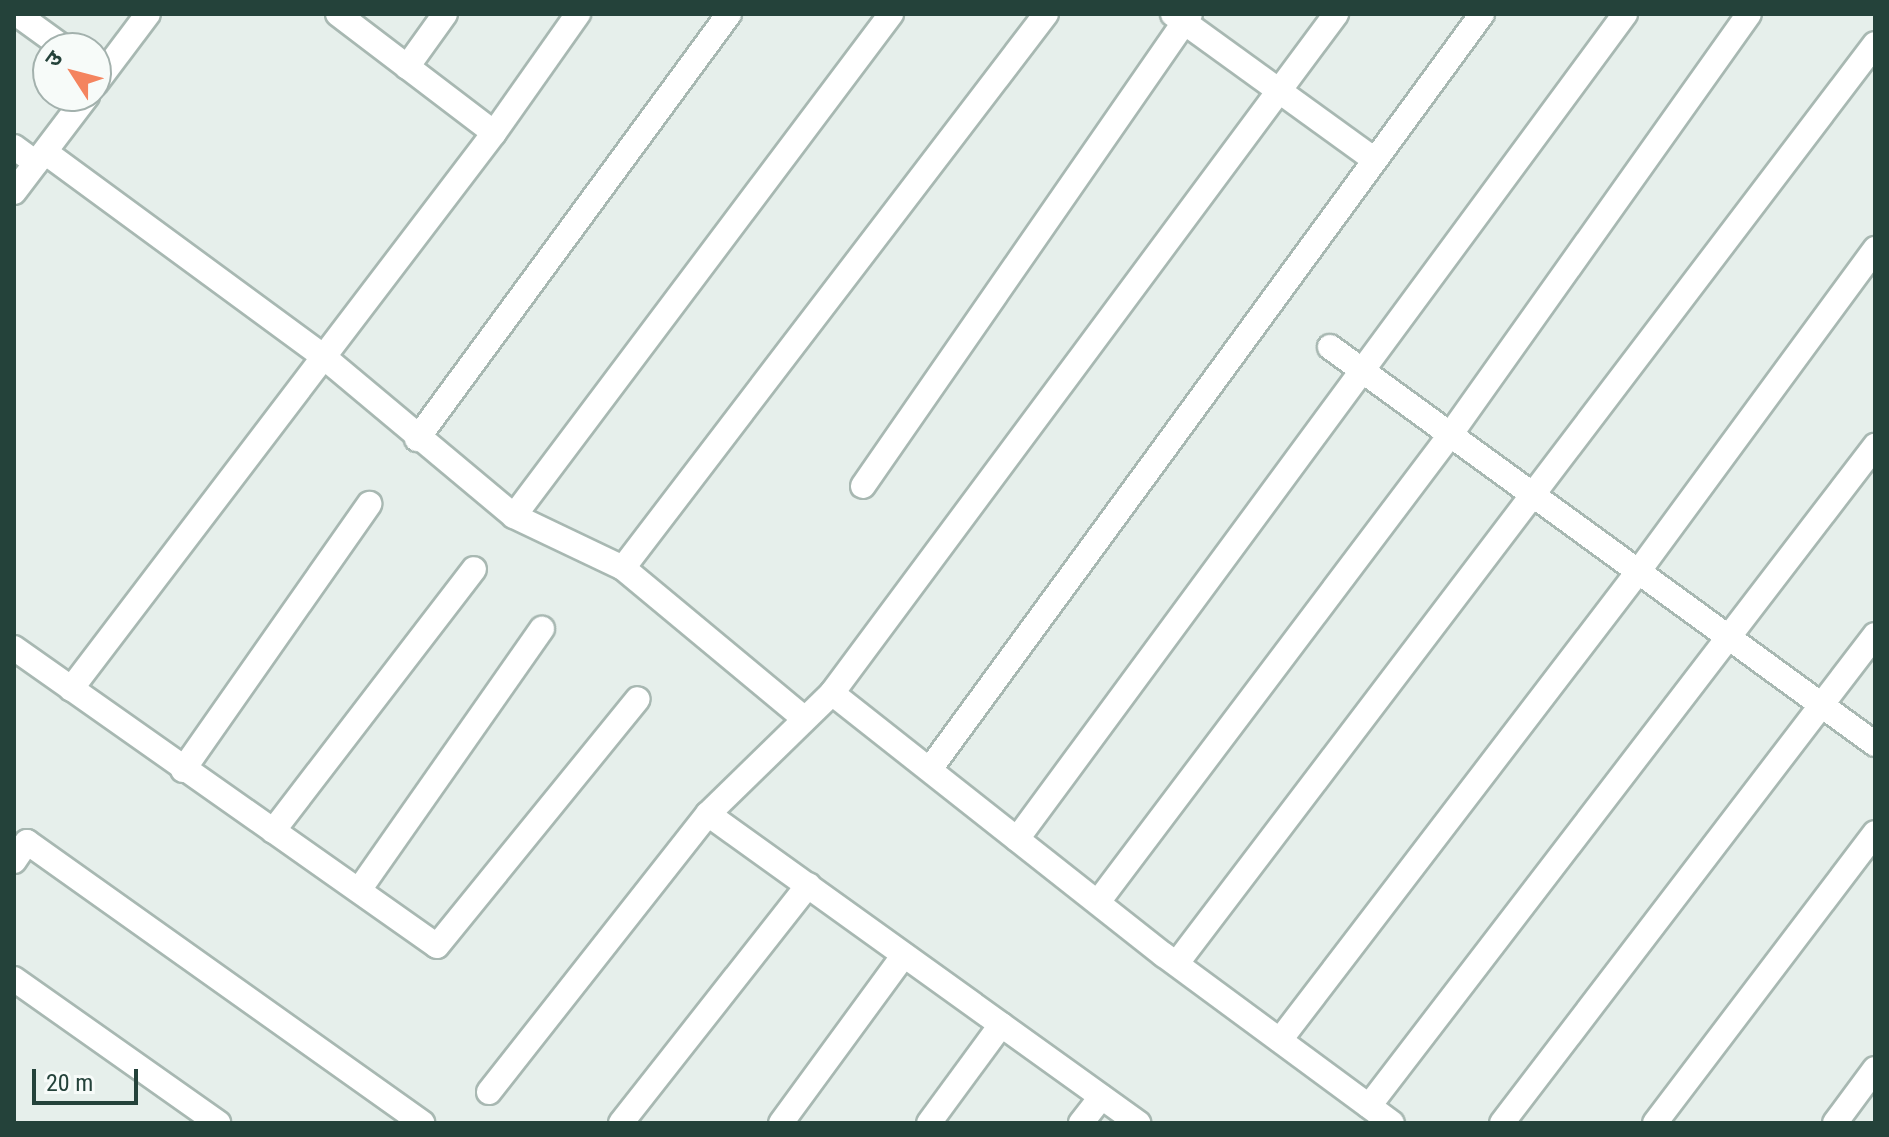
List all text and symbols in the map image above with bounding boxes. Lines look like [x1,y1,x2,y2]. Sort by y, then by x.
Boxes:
north arrow [32,32,112,112]
text: उ [40,46,68,71]
scale bar [36,1053,142,1103]
text: 20 m [46,1069,93,1097]

